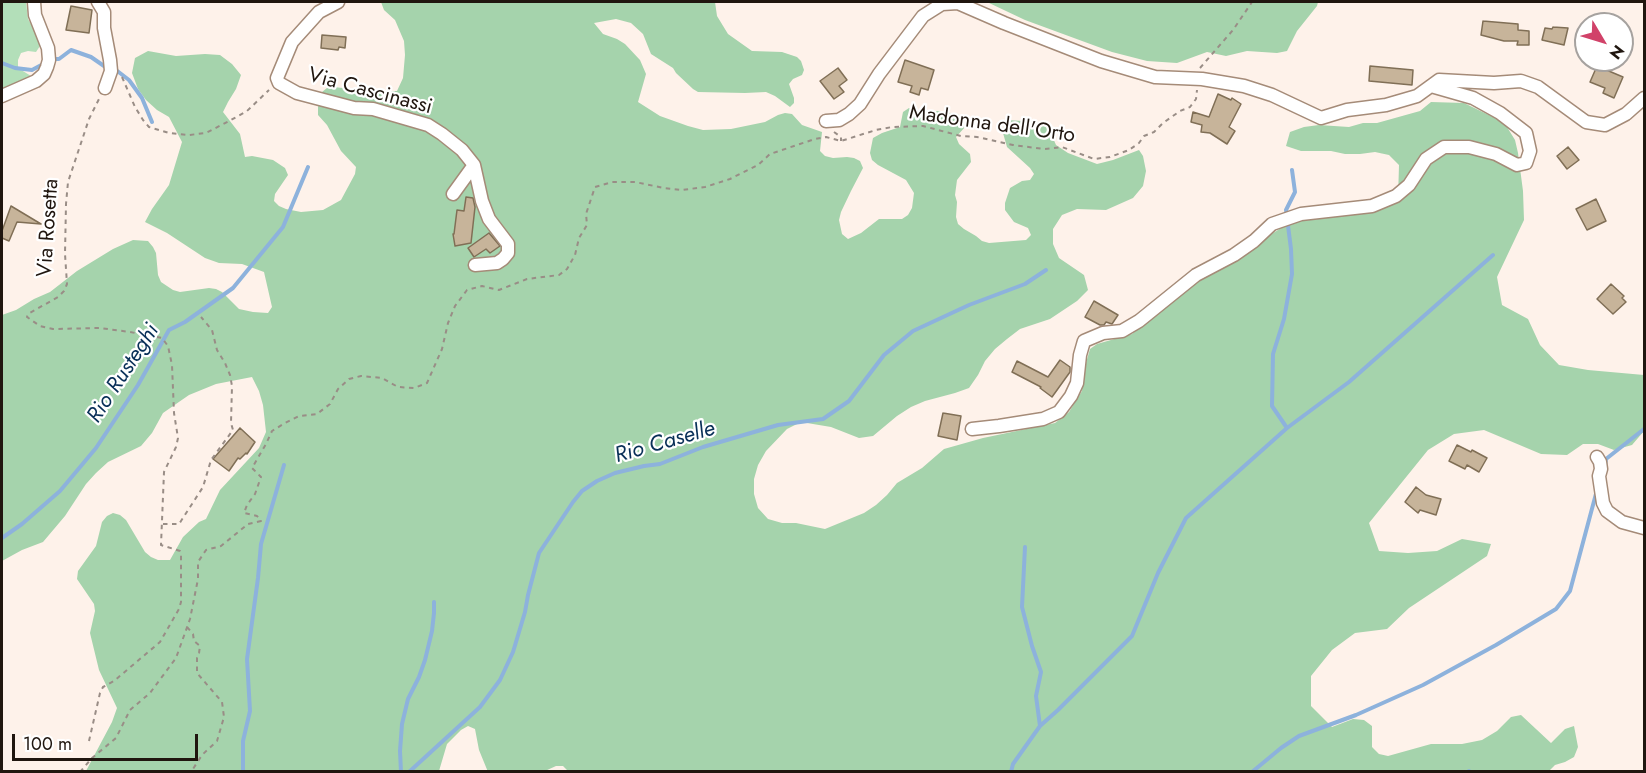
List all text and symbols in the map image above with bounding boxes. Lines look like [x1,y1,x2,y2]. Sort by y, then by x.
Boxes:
north arrow [1574,12,1634,72]
text: N [1604,40,1630,64]
street label: Via Cascinassi [305,63,435,121]
street label: Madonna dell'Orto [908,101,1076,149]
street label: Via Rosetta [33,178,65,278]
water label: Rio Rusteghi [82,320,166,428]
water label: Rio Caselle [612,416,718,470]
scale bar [15,722,201,760]
text: 100 m [23,731,72,757]

